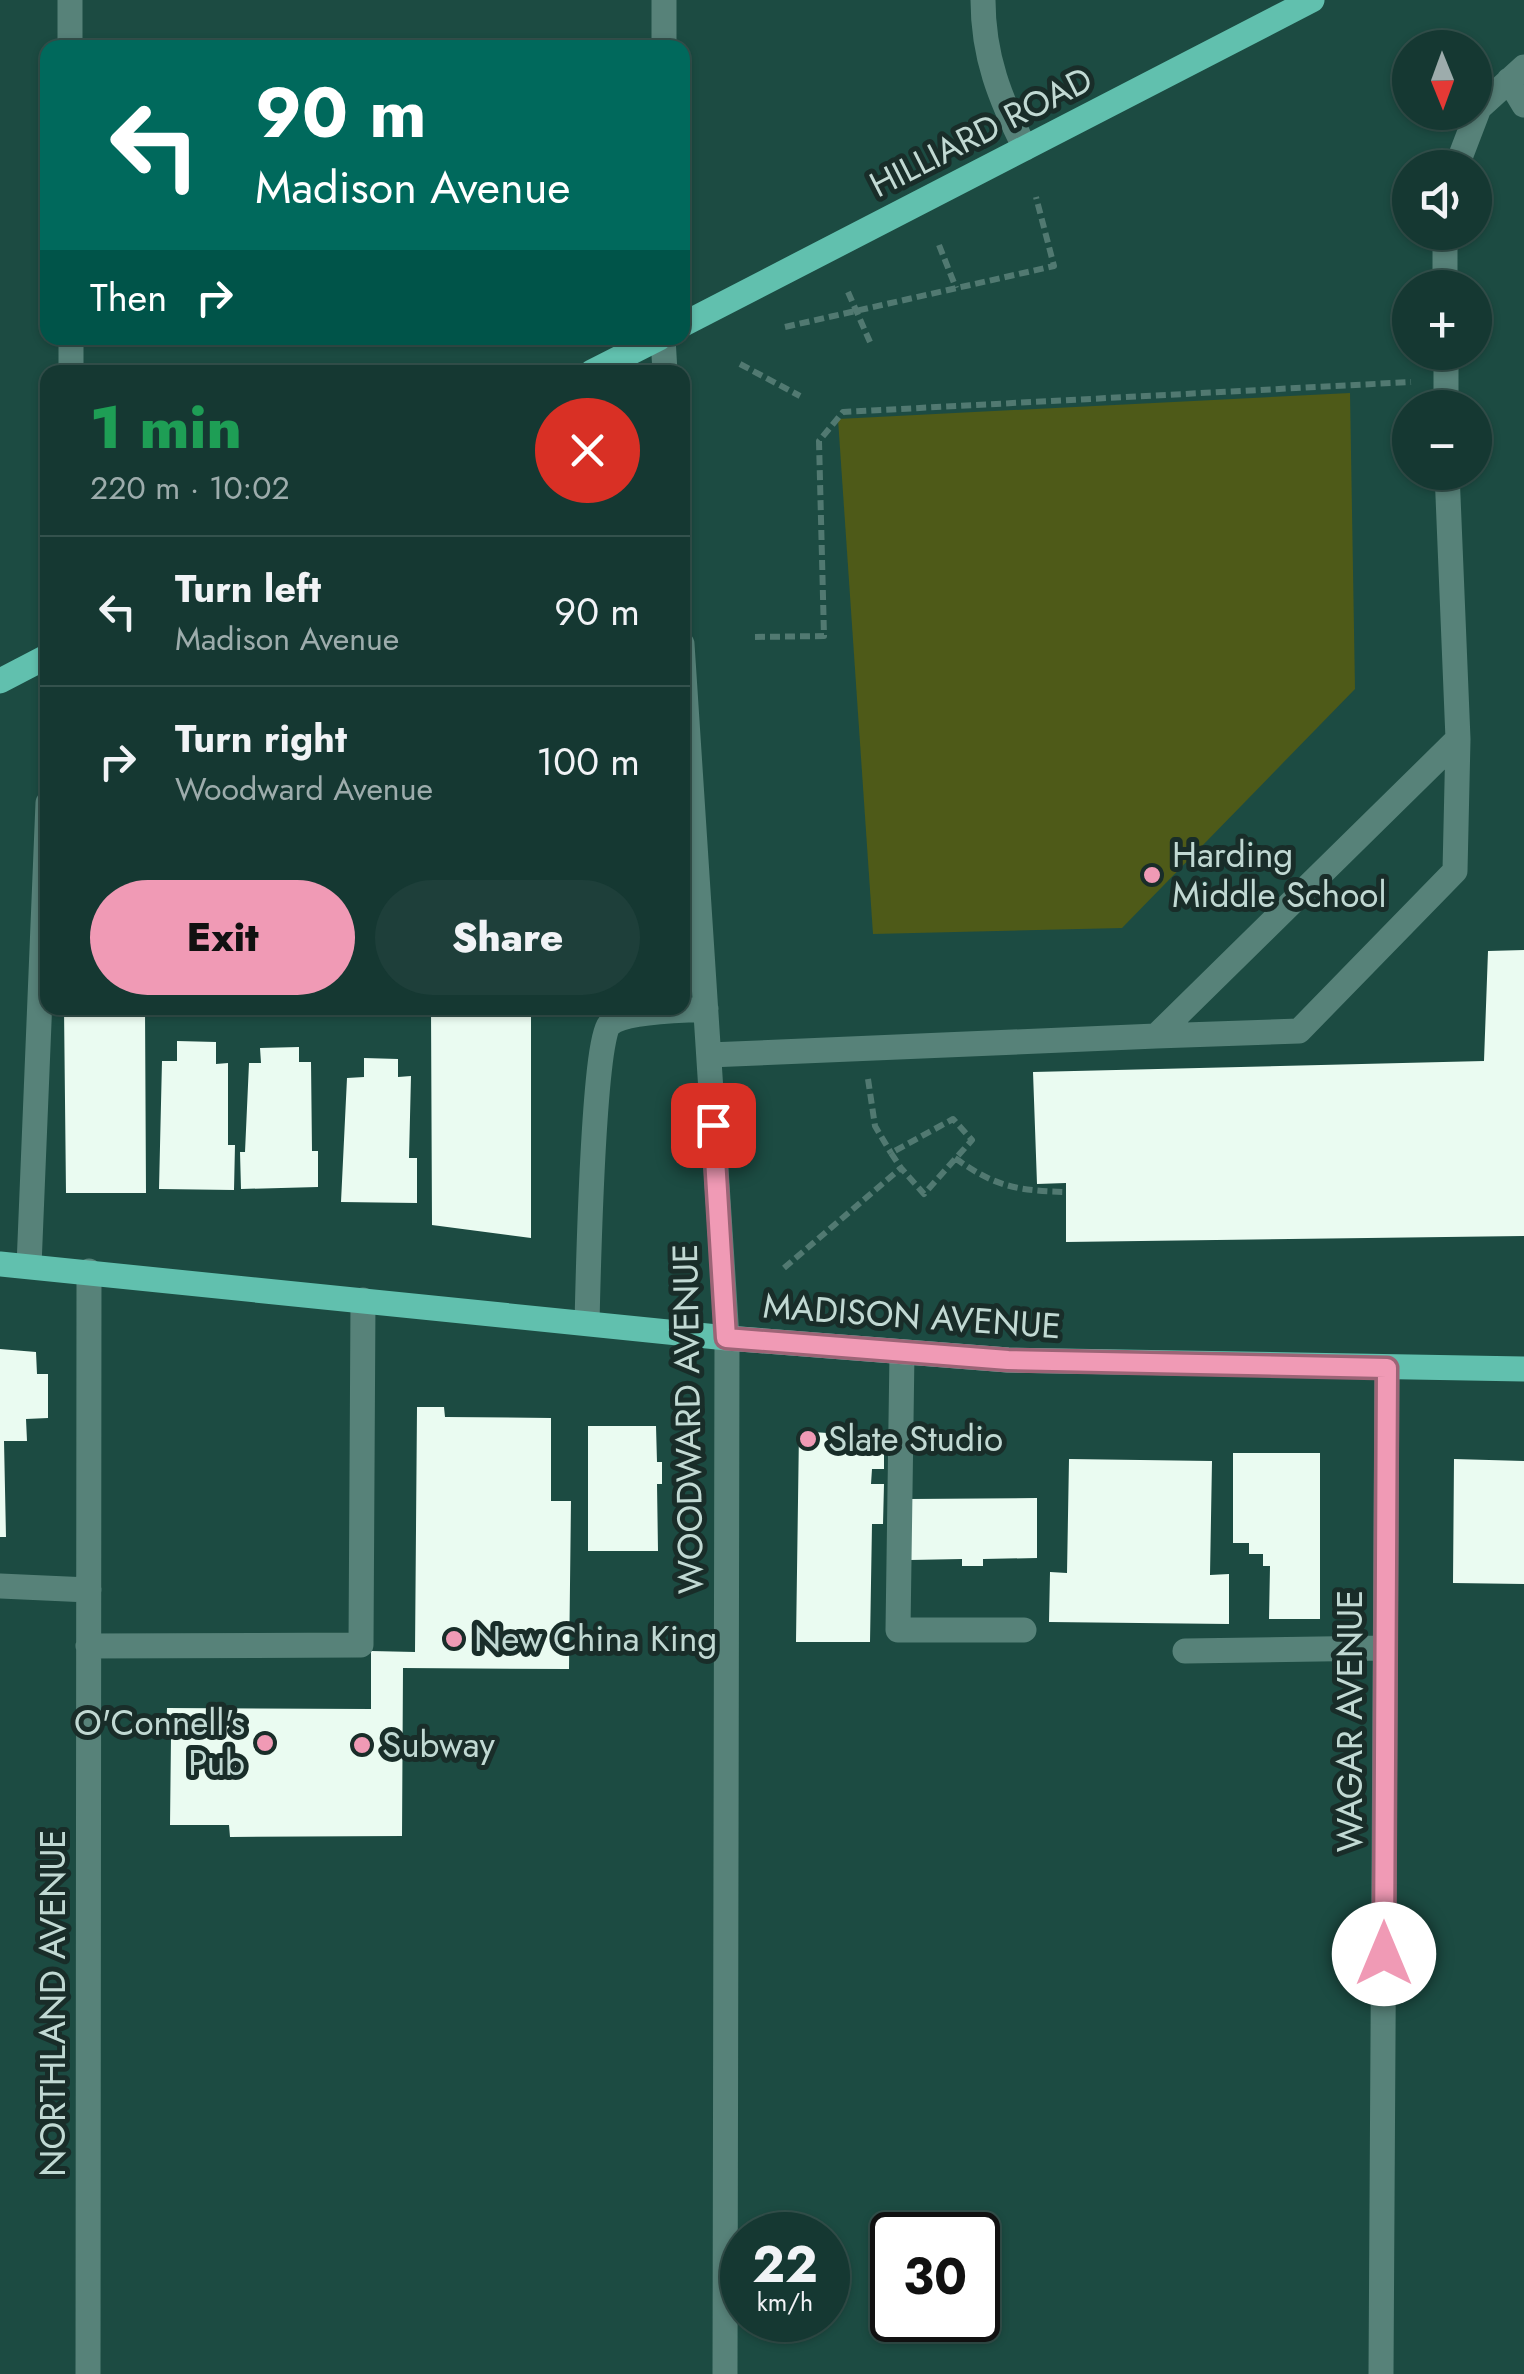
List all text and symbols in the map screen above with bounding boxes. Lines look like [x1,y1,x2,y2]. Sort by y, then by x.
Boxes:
north arrow [1392,30,1492,130]
map controls [1392,30,1492,490]
street label: HILLIARD ROAD [861,54,1101,210]
text: 90 m [255,62,427,163]
icon: left [90,80,220,210]
button: sound [1392,150,1492,250]
text: Madison Avenue [255,155,570,220]
text: Then [90,270,167,325]
icon: right [187,270,242,325]
button: + [1392,270,1492,370]
text: 1 min [90,384,242,471]
button: − [1392,390,1492,490]
button: close [535,398,640,503]
text: 220 m · 10:02 [90,465,290,511]
text: Turn left [175,561,321,616]
icon: left [90,584,145,639]
text: 90 m [554,584,640,639]
text: Madison Avenue [175,616,399,662]
text: Turn right [175,711,347,766]
icon: right [90,734,145,789]
text: 100 m [536,734,640,789]
text: Woodward Avenue [175,766,433,812]
place label: Harding Middle School [1172,830,1386,920]
marker: Harding Middle School [1141,864,1163,886]
button: Exit [90,880,355,995]
button: Share [375,880,640,995]
pin [671,1083,756,1168]
icon: arrive [686,1098,741,1153]
street label: WOODWARD AVENUE [660,1243,716,1595]
street label: MADISON AVENUE [761,1281,1063,1351]
place label: Slate Studio [828,1414,1003,1464]
marker: Slate Studio [797,1428,819,1450]
street label: WAGAR AVENUE [1325,1590,1375,1852]
place label: New China King [474,1614,717,1664]
marker: New China King [443,1628,465,1650]
place label: O'Connell's Pub [74,1698,245,1788]
place label: Subway [382,1720,495,1770]
marker: O'Connell's Pub [254,1732,276,1754]
marker: Subway [351,1734,373,1756]
street label: NORTHLAND AVENUE [28,1829,78,2177]
position arrow [1332,1902,1436,2006]
speed limit sign: 30 [870,2212,1000,2342]
text: 22 [752,2228,818,2301]
text: km/h [757,2284,813,2320]

